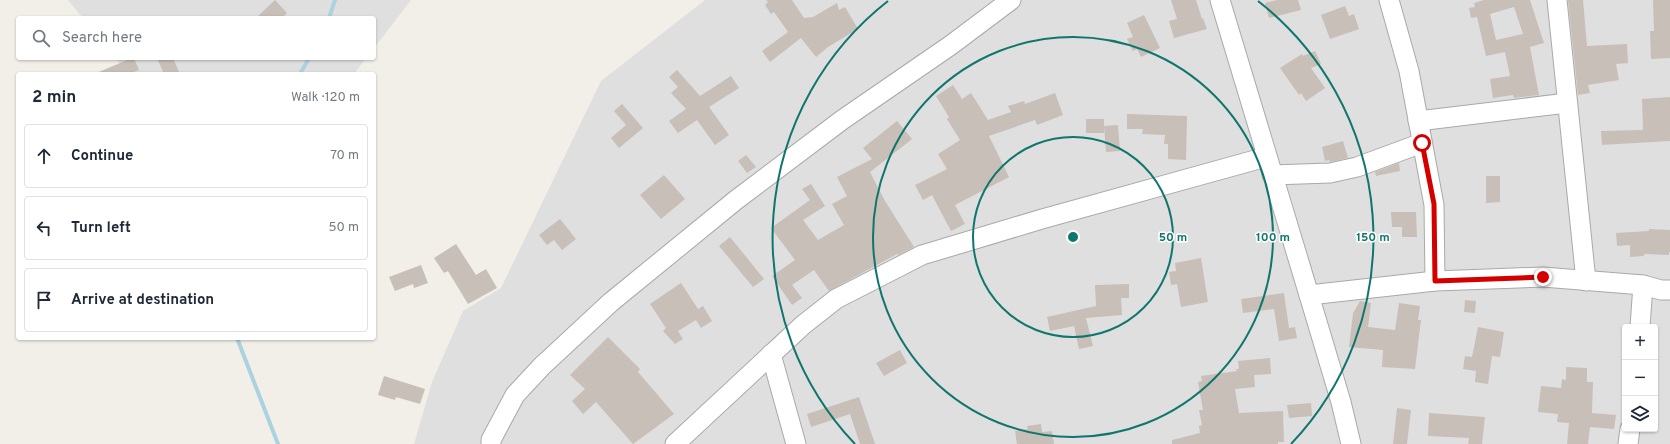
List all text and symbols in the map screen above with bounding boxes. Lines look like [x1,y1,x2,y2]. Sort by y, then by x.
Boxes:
search box [16,16,376,60]
icon: search [30,27,52,49]
text: Search here [62,29,142,48]
text: 2 min [32,87,76,109]
text: Walk · 120 m [291,90,360,106]
route start [1413,134,1431,152]
icon: ahead [33,145,55,167]
text: Continue [71,147,133,166]
text: 70 m [330,148,359,164]
icon: left [33,217,55,239]
text: Turn left [71,219,131,238]
text: 50 m [329,220,359,236]
centre of rings [1066,230,1080,244]
text: 50 m [1159,230,1187,246]
text: 100 m [1256,230,1290,246]
text: 150 m [1356,230,1390,246]
route end [1534,268,1552,286]
icon: arrive [33,289,55,311]
text: Arrive at destination [71,291,214,310]
map controls [1622,324,1658,432]
button: + [1622,324,1658,360]
button: − [1622,360,1658,396]
button: layers [1622,396,1658,432]

